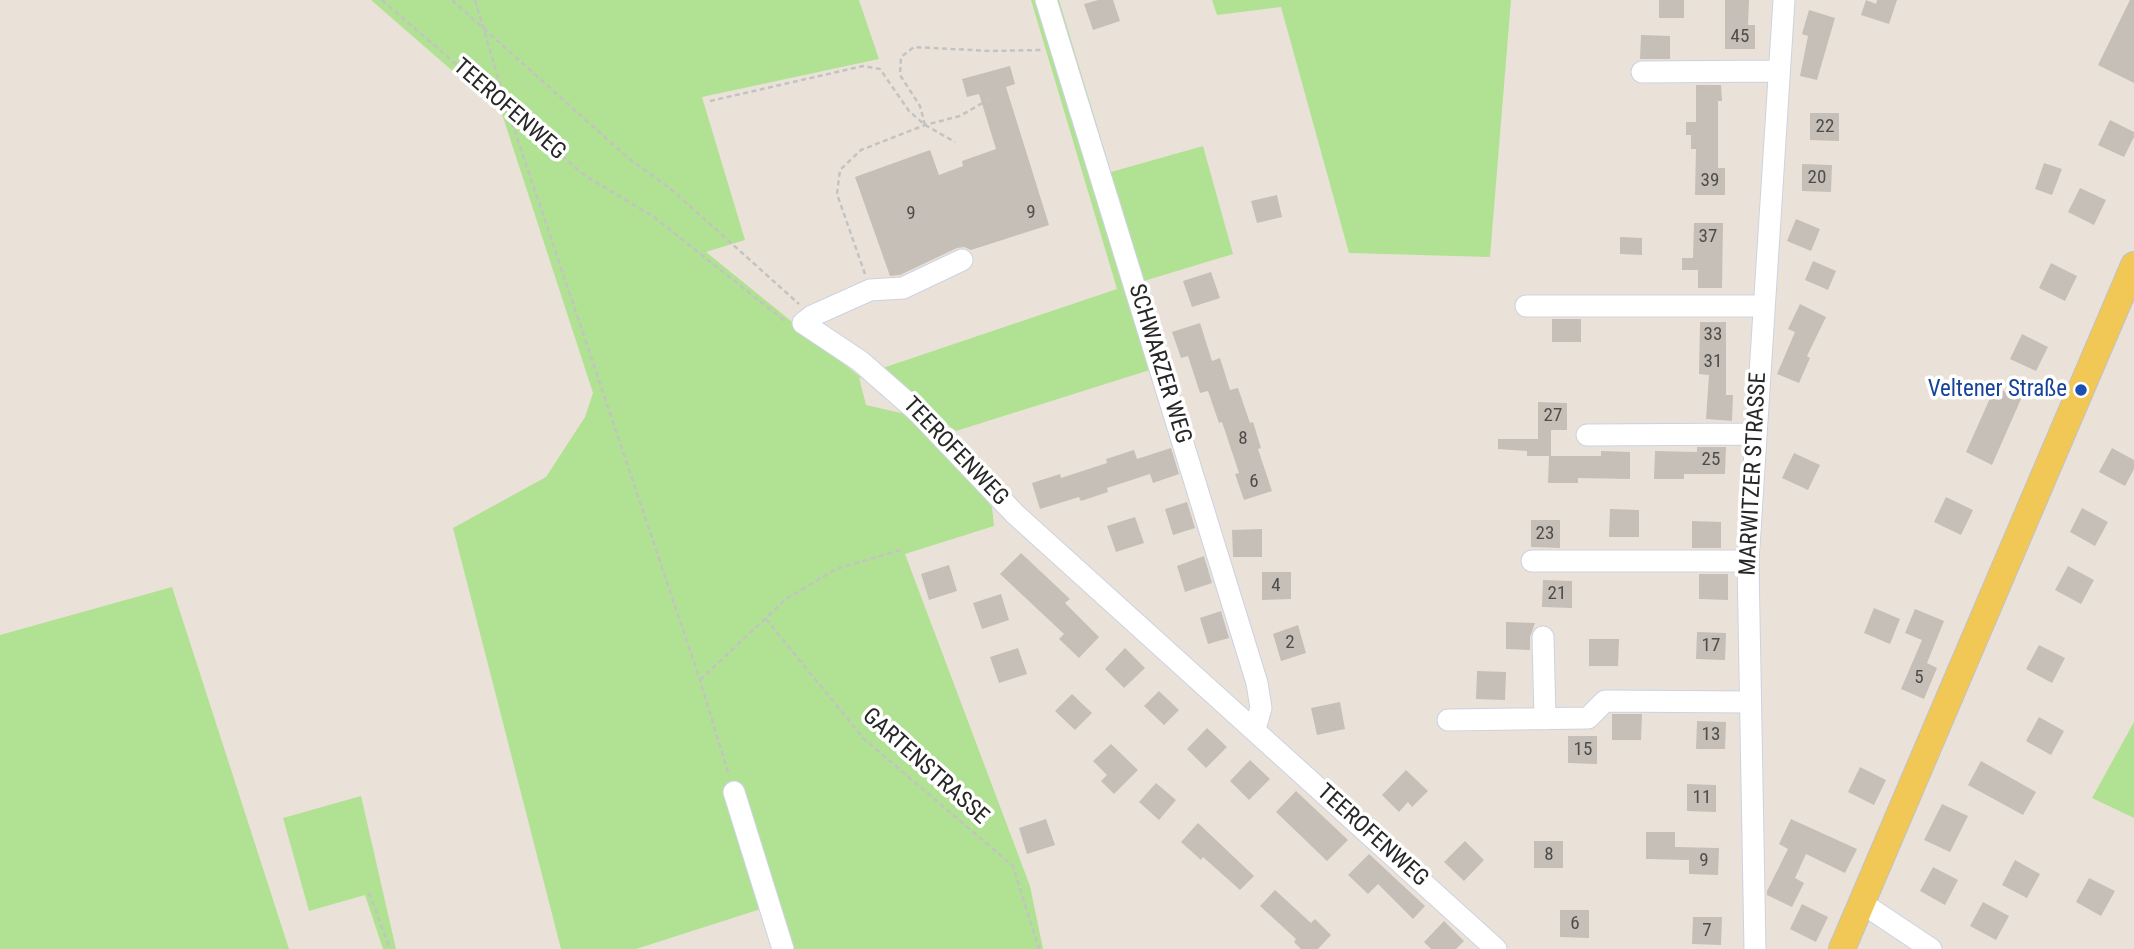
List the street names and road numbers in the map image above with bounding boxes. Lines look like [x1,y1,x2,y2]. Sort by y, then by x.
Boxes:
street label: TEEROFENWEG [447,54,571,166]
street label: SCHWARZER WEG [1122,281,1196,447]
street label: MARWITZER STRASSE [1735,372,1773,576]
street label: TEEROFENWEG [896,392,1014,512]
street label: GARTENSTRASSE [856,703,994,831]
street label: TEEROFENWEG [1311,779,1433,893]

